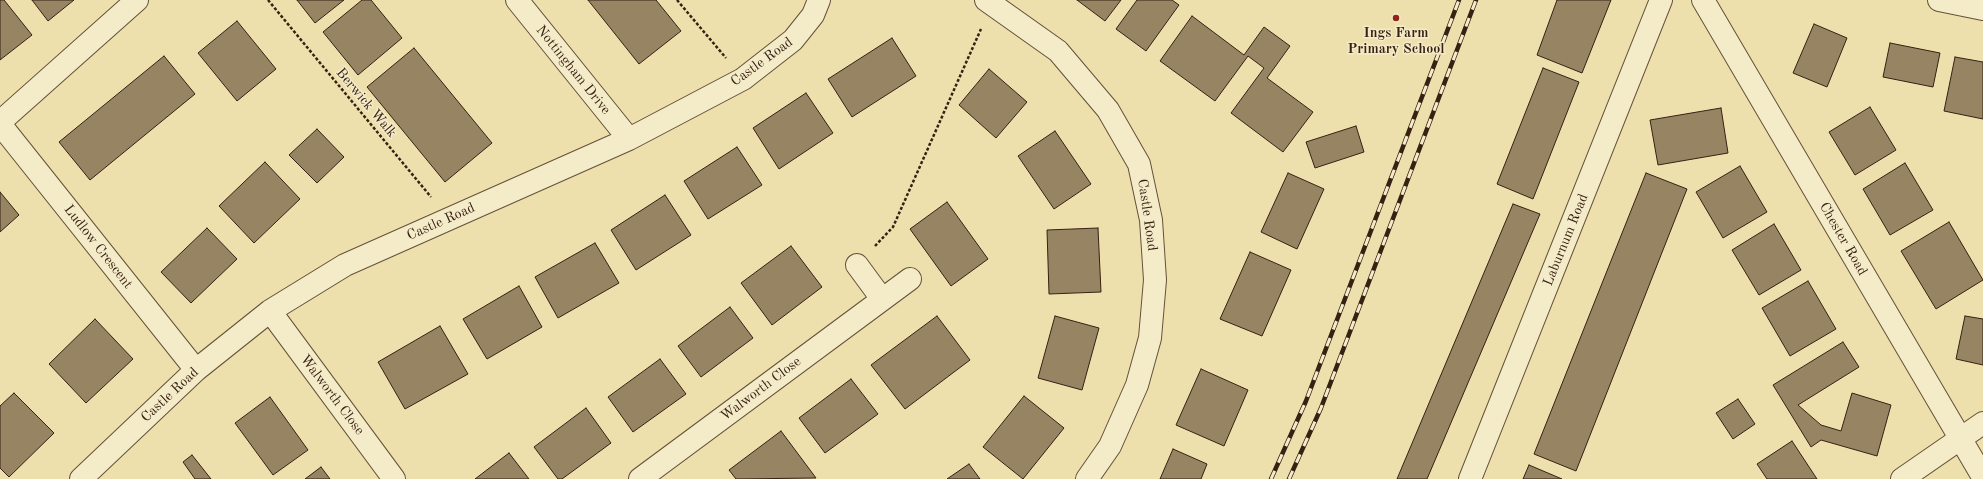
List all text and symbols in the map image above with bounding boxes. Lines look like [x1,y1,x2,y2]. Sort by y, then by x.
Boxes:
marker: Ings Farm Primary School [1391,13,1401,23]
street label: Nottingham Drive [532,22,614,118]
place label: Ings Farm Primary School [1347,25,1445,58]
street label: Castle Road [728,34,796,90]
street label: Berwick Walk [332,65,400,141]
street label: Castle Road [1134,178,1160,252]
street label: Laburnum Road [1540,191,1592,289]
street label: Chester Road [1815,199,1871,279]
street label: Castle Road [404,200,478,244]
street label: Ludlow Crescent [60,202,136,292]
street label: Walworth Close [296,351,368,439]
street label: Walworth Close [717,353,805,425]
street label: Castle Road [138,364,202,426]

